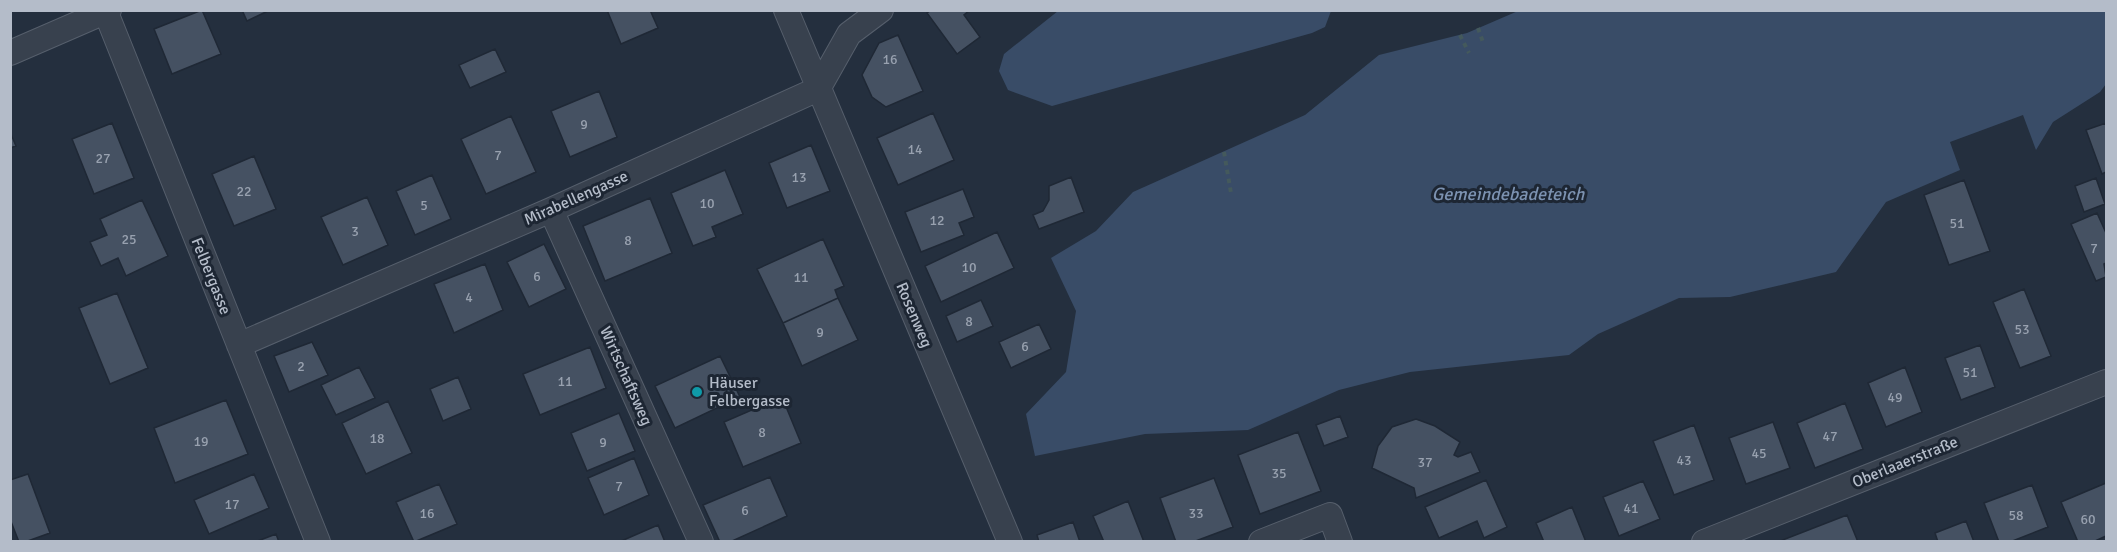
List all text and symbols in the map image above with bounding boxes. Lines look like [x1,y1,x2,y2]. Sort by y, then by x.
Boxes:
house number: 16 [882,51,898,68]
house number: 9 [580,116,588,133]
house number: 14 [907,141,923,158]
house number: 7 [494,147,502,164]
house number: 27 [95,150,111,167]
street label: Mirabellengasse [521,166,631,230]
house number: 13 [791,169,807,186]
house number: 22 [236,183,252,200]
water label: Gemeindebadeteich [1432,183,1585,205]
house number: 10 [699,195,715,212]
house number: 5 [420,197,428,214]
house number: 12 [929,212,945,229]
house number: 51 [1949,215,1965,232]
house number: 3 [351,223,359,240]
house number: 25 [121,231,137,248]
house number: 8 [624,232,632,249]
street label: Felbergasse [186,235,236,317]
house number: 7 [2090,240,2098,257]
house number: 10 [961,259,977,276]
house number: 6 [533,268,541,285]
house number: 11 [793,269,809,286]
street label: Rosenweg [891,279,937,351]
house number: 4 [465,289,473,306]
house number: 8 [965,313,973,330]
house number: 53 [2014,321,2030,338]
street label: Wirtschaftsweg [595,323,657,429]
house number: 9 [816,324,824,341]
house number: 6 [1021,338,1029,355]
house number: 2 [297,358,305,375]
house number: 51 [1962,364,1978,381]
house number: 11 [557,373,573,390]
place label: Häuser Felbergasse [709,373,790,411]
marker: Häuser Felbergasse [690,385,704,399]
house number: 49 [1887,389,1903,406]
house number: 8 [758,424,766,441]
house number: 47 [1822,428,1838,445]
house number: 18 [369,430,385,447]
street label: Oberlaaerstraße [1849,432,1961,492]
house number: 19 [193,433,209,450]
house number: 9 [599,434,607,451]
house number: 45 [1751,445,1767,462]
house number: 43 [1676,452,1692,469]
house number: 37 [1417,454,1433,471]
house number: 35 [1271,465,1287,482]
house number: 7 [615,478,623,495]
house number: 17 [224,496,240,513]
house number: 41 [1623,500,1639,517]
house number: 6 [741,502,749,519]
house number: 16 [419,505,435,522]
house number: 33 [1188,505,1204,522]
house number: 58 [2008,507,2024,524]
house number: 60 [2080,511,2096,528]

